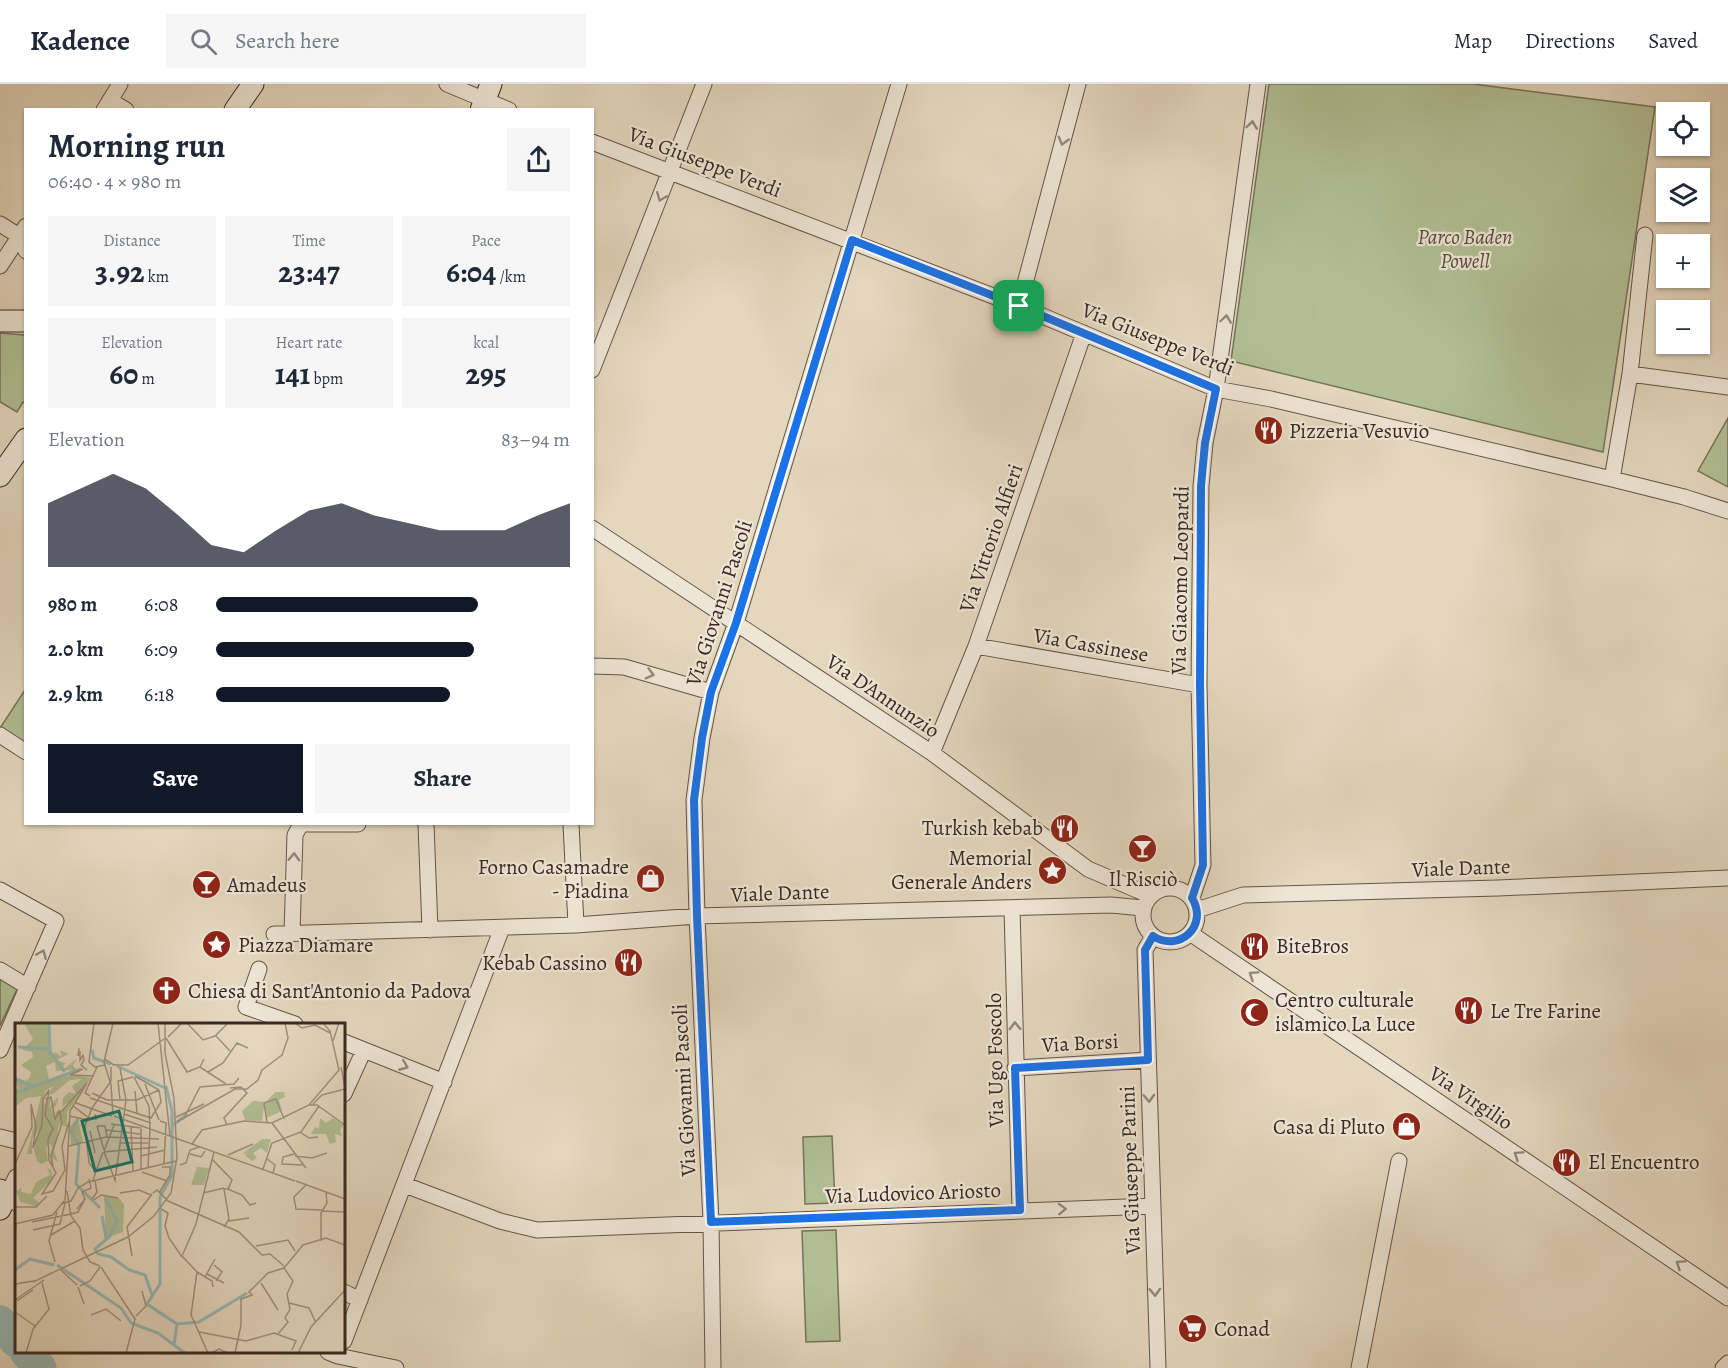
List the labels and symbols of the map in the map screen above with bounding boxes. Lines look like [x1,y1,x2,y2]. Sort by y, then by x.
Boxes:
street label: Via Giuseppe Verdi [623,120,786,204]
one-way arrow [1245,121,1258,130]
one-way arrow [1058,135,1070,145]
one-way arrow [655,192,668,202]
park label: Parco Baden Powell [1417,223,1513,275]
pin [993,280,1044,331]
street label: Via Giuseppe Verdi [1077,295,1238,382]
one-way arrow [1219,314,1231,323]
restaurant icon: Pizzeria Vesuvio [1252,415,1284,447]
place label: Pizzeria Vesuvio [1289,417,1429,445]
street label: Via Vittorio Alfieri [952,460,1030,617]
street label: Via Giacomo Leopardi [1164,485,1196,676]
street label: Via Giovanni Pascoli [679,516,759,690]
street label: Via Cassinese [1030,621,1151,669]
street label: Via D'Annunzio [820,647,945,744]
one-way arrow [645,666,655,679]
restaurant icon: Turkish kebab [1048,812,1080,844]
place label: Turkish kebab [922,814,1043,842]
bar icon: Il Risciò [1127,832,1159,864]
place label: Memorial Generale Anders [891,844,1032,896]
one-way arrow [288,852,301,861]
street label: Viale Dante [1410,852,1511,884]
place label: Forno Casamadre - Piadina [478,853,629,905]
place icon: Memorial Generale Anders [1037,854,1069,886]
shop icon: Forno Casamadre - Piadina [634,863,666,895]
place label: Il Risciò [1108,865,1178,893]
bar icon: Amadeus [190,869,222,901]
place label: Amadeus [226,871,307,899]
street label: Viale Dante [729,877,830,909]
place icon: Piazza Diamare [201,929,233,961]
restaurant icon: BiteBros [1239,930,1271,962]
place label: Piazza Diamare [238,931,373,959]
place label: BiteBros [1276,932,1349,960]
restaurant icon: Kebab Cassino [612,947,644,979]
one-way arrow [35,949,47,960]
place label: Kebab Cassino [482,949,607,977]
one-way arrow [1248,971,1259,982]
church icon: Chiesa di Sant'Antonio da Padova [151,975,183,1007]
place label: Chiesa di Sant'Antonio da Padova [188,977,471,1005]
place label: Centro culturale islamico La Luce [1275,986,1415,1038]
street label: Via Ugo Foscolo [980,992,1010,1129]
restaurant icon: Le Tre Farine [1453,995,1485,1027]
mosque icon: Centro culturale islamico La Luce [1238,996,1270,1028]
place label: Le Tre Farine [1490,997,1601,1025]
street label: Via Giovanni Pascoli [665,1003,703,1178]
one-way arrow [1008,1022,1021,1031]
inset map [15,1023,345,1353]
street label: Via Borsi [1040,1027,1119,1059]
one-way arrow [398,1059,409,1071]
street label: Via Virgilio [1423,1059,1519,1136]
street label: Via Giuseppe Parini [1113,1085,1147,1256]
one-way arrow [1143,1093,1155,1102]
shop icon: Casa di Pluto [1390,1111,1422,1143]
place label: Casa di Pluto [1273,1113,1385,1141]
restaurant icon: El Encuentro [1551,1146,1583,1178]
place label: El Encuentro [1588,1148,1699,1176]
one-way arrow [1514,1151,1525,1162]
street label: Via Ludovico Ariosto [824,1176,1001,1210]
one-way arrow [1057,1203,1066,1215]
one-way arrow [1676,1260,1686,1272]
one-way arrow [1149,1288,1162,1297]
supermarket icon: Conad [1177,1313,1209,1345]
place label: Conad [1214,1315,1270,1343]

